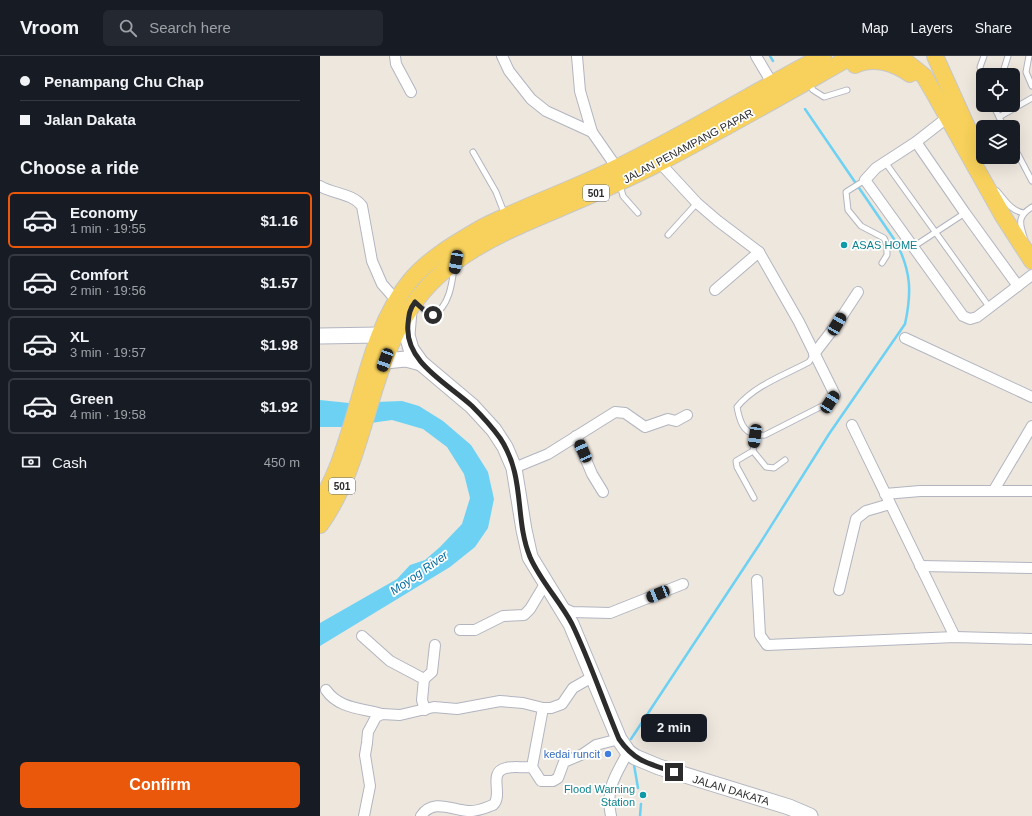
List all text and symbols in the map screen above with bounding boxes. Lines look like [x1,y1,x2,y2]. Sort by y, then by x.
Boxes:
search box [103,10,383,46]
text: Vroom [20,17,79,38]
icon: search [117,17,139,39]
text: Search here [149,19,231,36]
text: Map [861,20,889,36]
text: Layers [911,20,953,36]
text: Share [975,20,1012,36]
map controls [976,68,1020,164]
button: locate [976,68,1020,112]
text: Penampang Chu Chap [44,73,204,90]
street label: JALAN PENAMPANG PAPAR [621,107,755,185]
text: Jalan Dakata [44,111,136,128]
button: layers [976,120,1020,164]
text: Choose a ride [20,158,139,178]
road number: 501 [583,185,609,201]
icon: car [22,202,58,238]
text: Economy [70,204,138,221]
text: $1.16 [260,212,298,229]
text: 1 min · 19:55 [70,221,146,236]
place label: ASAS HOME [852,239,917,251]
marker: ASAS HOME [839,240,849,250]
car [448,249,464,275]
icon: car [22,264,58,300]
text: Comfort [70,266,128,283]
text: $1.57 [260,274,298,291]
text: 2 min · 19:56 [70,283,146,298]
route start [424,306,442,324]
car [826,311,848,337]
icon: car [22,326,58,362]
text: XL [70,328,89,345]
text: $1.98 [260,336,298,353]
text: 3 min · 19:57 [70,345,146,360]
car [375,347,395,373]
icon: car [22,388,58,424]
car [818,389,842,415]
text: Green [70,390,113,407]
text: $1.92 [260,398,298,415]
text: 4 min · 19:58 [70,407,146,422]
car [747,423,763,449]
car [573,438,593,464]
icon: cash [20,451,42,473]
text: Cash [52,454,87,471]
text: 450 m [264,455,300,470]
road number: 501 [329,478,355,494]
water label: Moyog River [387,547,451,598]
car [645,584,671,604]
callout: 2 min [641,714,707,742]
text: 2 min [657,720,691,735]
place label: kedai runcit [544,748,600,760]
marker: kedai runcit [603,749,613,759]
button: Confirm [20,762,300,808]
route end [665,763,683,781]
street label: JALAN DAKATA [691,773,771,808]
place label: Flood Warning Station [564,783,635,808]
marker: Flood Warning Station [638,790,648,800]

